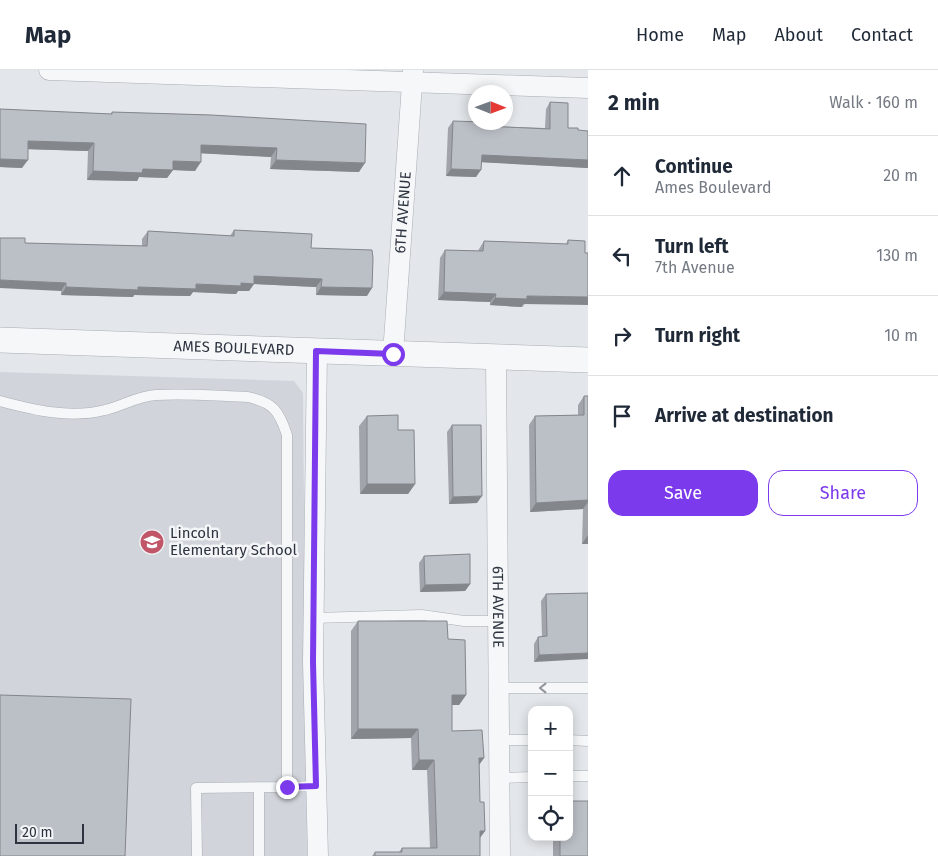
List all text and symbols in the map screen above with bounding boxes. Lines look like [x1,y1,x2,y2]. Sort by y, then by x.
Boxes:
text: Map [25,21,71,49]
text: Home [636,24,684,46]
text: Map [712,24,746,46]
text: About [774,24,823,46]
text: Contact [851,24,913,46]
north arrow [468,85,513,130]
text: 2 min [608,90,660,116]
text: Walk · 160 m [829,93,918,112]
text: Continue [655,155,733,178]
icon: ahead [608,162,636,190]
text: 20 m [883,166,918,185]
street label: 6TH AVENUE [391,171,415,254]
text: Ames Boulevard [655,178,772,197]
text: Turn left [655,235,729,258]
icon: left [608,242,636,270]
text: 130 m [876,246,918,265]
text: 7th Avenue [655,258,735,277]
icon: right [608,322,636,350]
text: Turn right [655,324,740,347]
text: 10 m [884,326,918,345]
street label: AMES BOULEVARD [173,337,295,359]
route start [382,343,405,366]
icon: arrive [608,402,636,430]
text: Arrive at destination [655,404,834,427]
button: Save [608,470,758,516]
button: Share [768,470,918,516]
place label: Lincoln Elementary School [170,524,298,559]
school or university icon: Lincoln Elementary School [139,529,165,555]
street label: 6TH AVENUE [489,566,507,648]
one-way arrow [539,683,547,693]
map controls [528,706,573,841]
button: + [528,706,573,751]
button: − [528,751,573,796]
route end [276,776,299,799]
button: locate [528,796,573,841]
scale bar [15,821,84,844]
text: 20 m [22,824,52,841]

